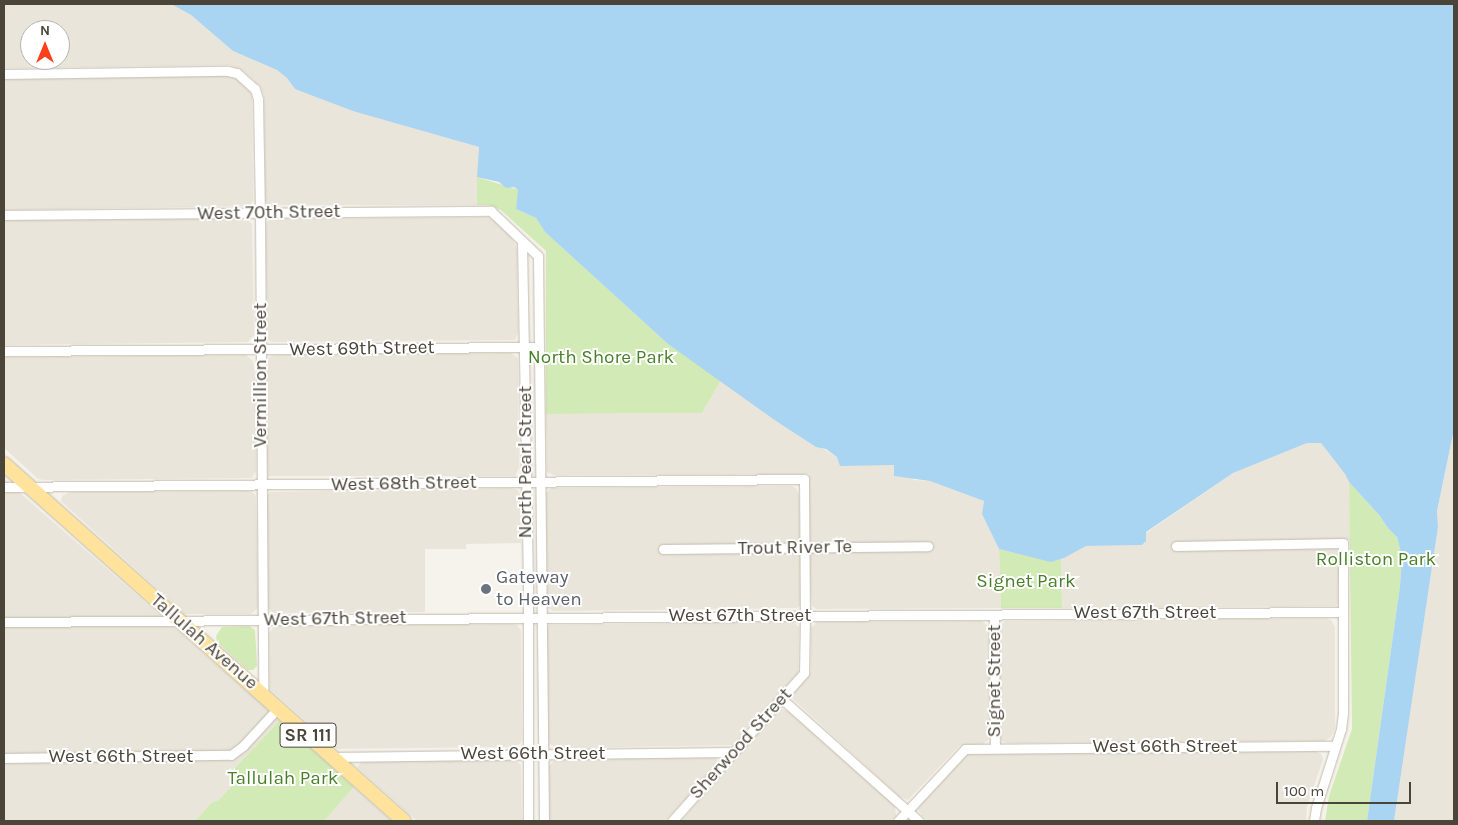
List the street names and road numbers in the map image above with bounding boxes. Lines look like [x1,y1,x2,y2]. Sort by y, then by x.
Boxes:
street label: West 70th Street [197,200,341,226]
street label: Vermillion Street [250,303,272,447]
street label: West 69th Street [289,336,435,362]
street label: North Pearl Street [515,386,537,538]
street label: West 68th Street [331,471,477,497]
street label: Trout River Te [738,536,852,560]
street label: Tallulah Avenue [146,589,262,695]
street label: West 67th Street [1074,602,1216,624]
street label: West 67th Street [669,605,811,627]
street label: West 67th Street [263,606,407,632]
street label: Signet Street [984,625,1006,737]
street label: Sherwood Street [685,684,797,804]
road number: SR 111 [279,720,337,750]
street label: West 66th Street [1093,736,1237,758]
street label: West 66th Street [461,743,605,765]
street label: West 66th Street [49,746,193,768]

